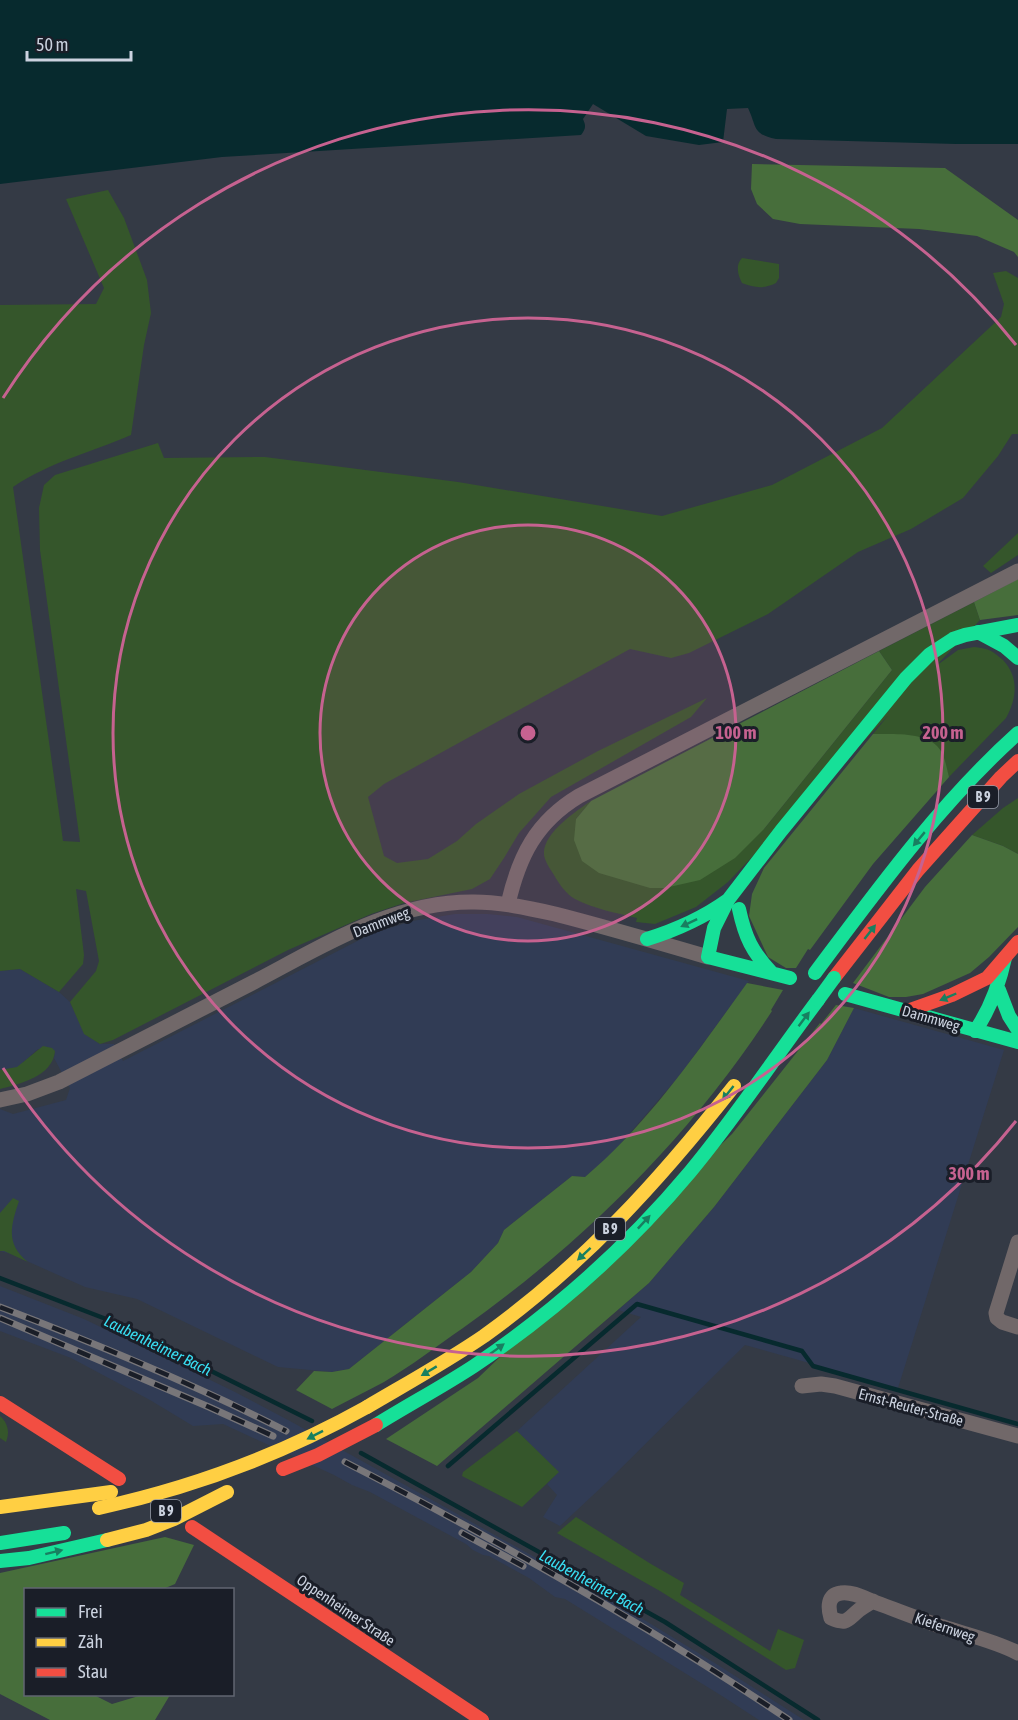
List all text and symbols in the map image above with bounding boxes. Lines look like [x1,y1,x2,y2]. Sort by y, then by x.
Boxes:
scale bar [27,24,130,62]
text: 50 m [36,34,68,55]
text: 100 m [716,722,756,743]
text: 200 m [923,722,963,743]
centre of rings [518,723,538,743]
road number: B 9 [968,786,998,808]
one-way arrow [913,831,926,846]
street label: Dammweg [350,903,412,941]
one-way arrow [680,919,697,928]
one-way arrow [863,924,876,940]
one-way arrow [939,992,957,1002]
street label: Dammweg [900,1002,962,1034]
one-way arrow [797,1011,810,1027]
one-way arrow [722,1085,735,1101]
text: 300 m [949,1163,989,1184]
one-way arrow [637,1215,650,1230]
road number: B 9 [595,1218,625,1240]
one-way arrow [577,1247,592,1261]
water label: Laubenheimer Bach [101,1311,215,1379]
one-way arrow [488,1343,504,1355]
one-way arrow [421,1365,437,1376]
street label: Ernst-Reuter-Straße [857,1385,965,1429]
one-way arrow [307,1430,324,1439]
road number: B 9 [151,1500,181,1522]
water label: Laubenheimer Bach [536,1546,648,1618]
one-way arrow [45,1547,63,1556]
street label: Oppenheimer Straße [294,1571,398,1649]
legend [24,1588,234,1696]
text: Frei [78,1601,103,1622]
street label: Kiefernweg [913,1609,978,1645]
text: Zäh [78,1631,103,1652]
text: Stau [78,1661,108,1682]

